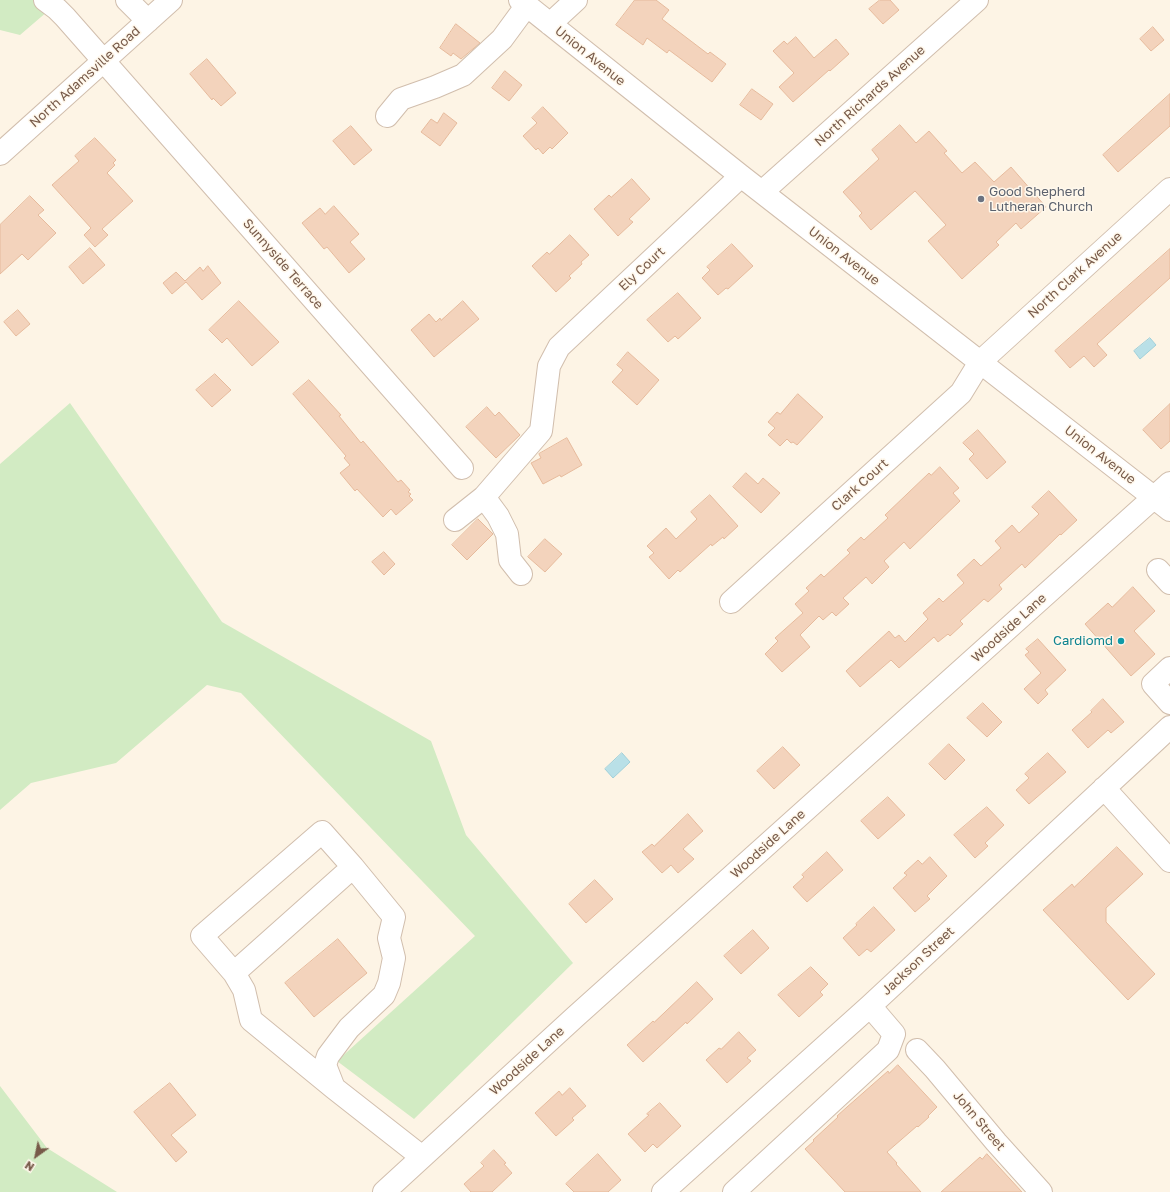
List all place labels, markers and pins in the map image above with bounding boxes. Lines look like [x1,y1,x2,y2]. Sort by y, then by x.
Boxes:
place label: Good Shepherd Lutheran Church [989,184,1093,215]
marker: Good Shepherd Lutheran Church [976,194,986,204]
place label: Cardiomd [1053,633,1113,649]
marker: Cardiomd [1116,636,1126,646]

